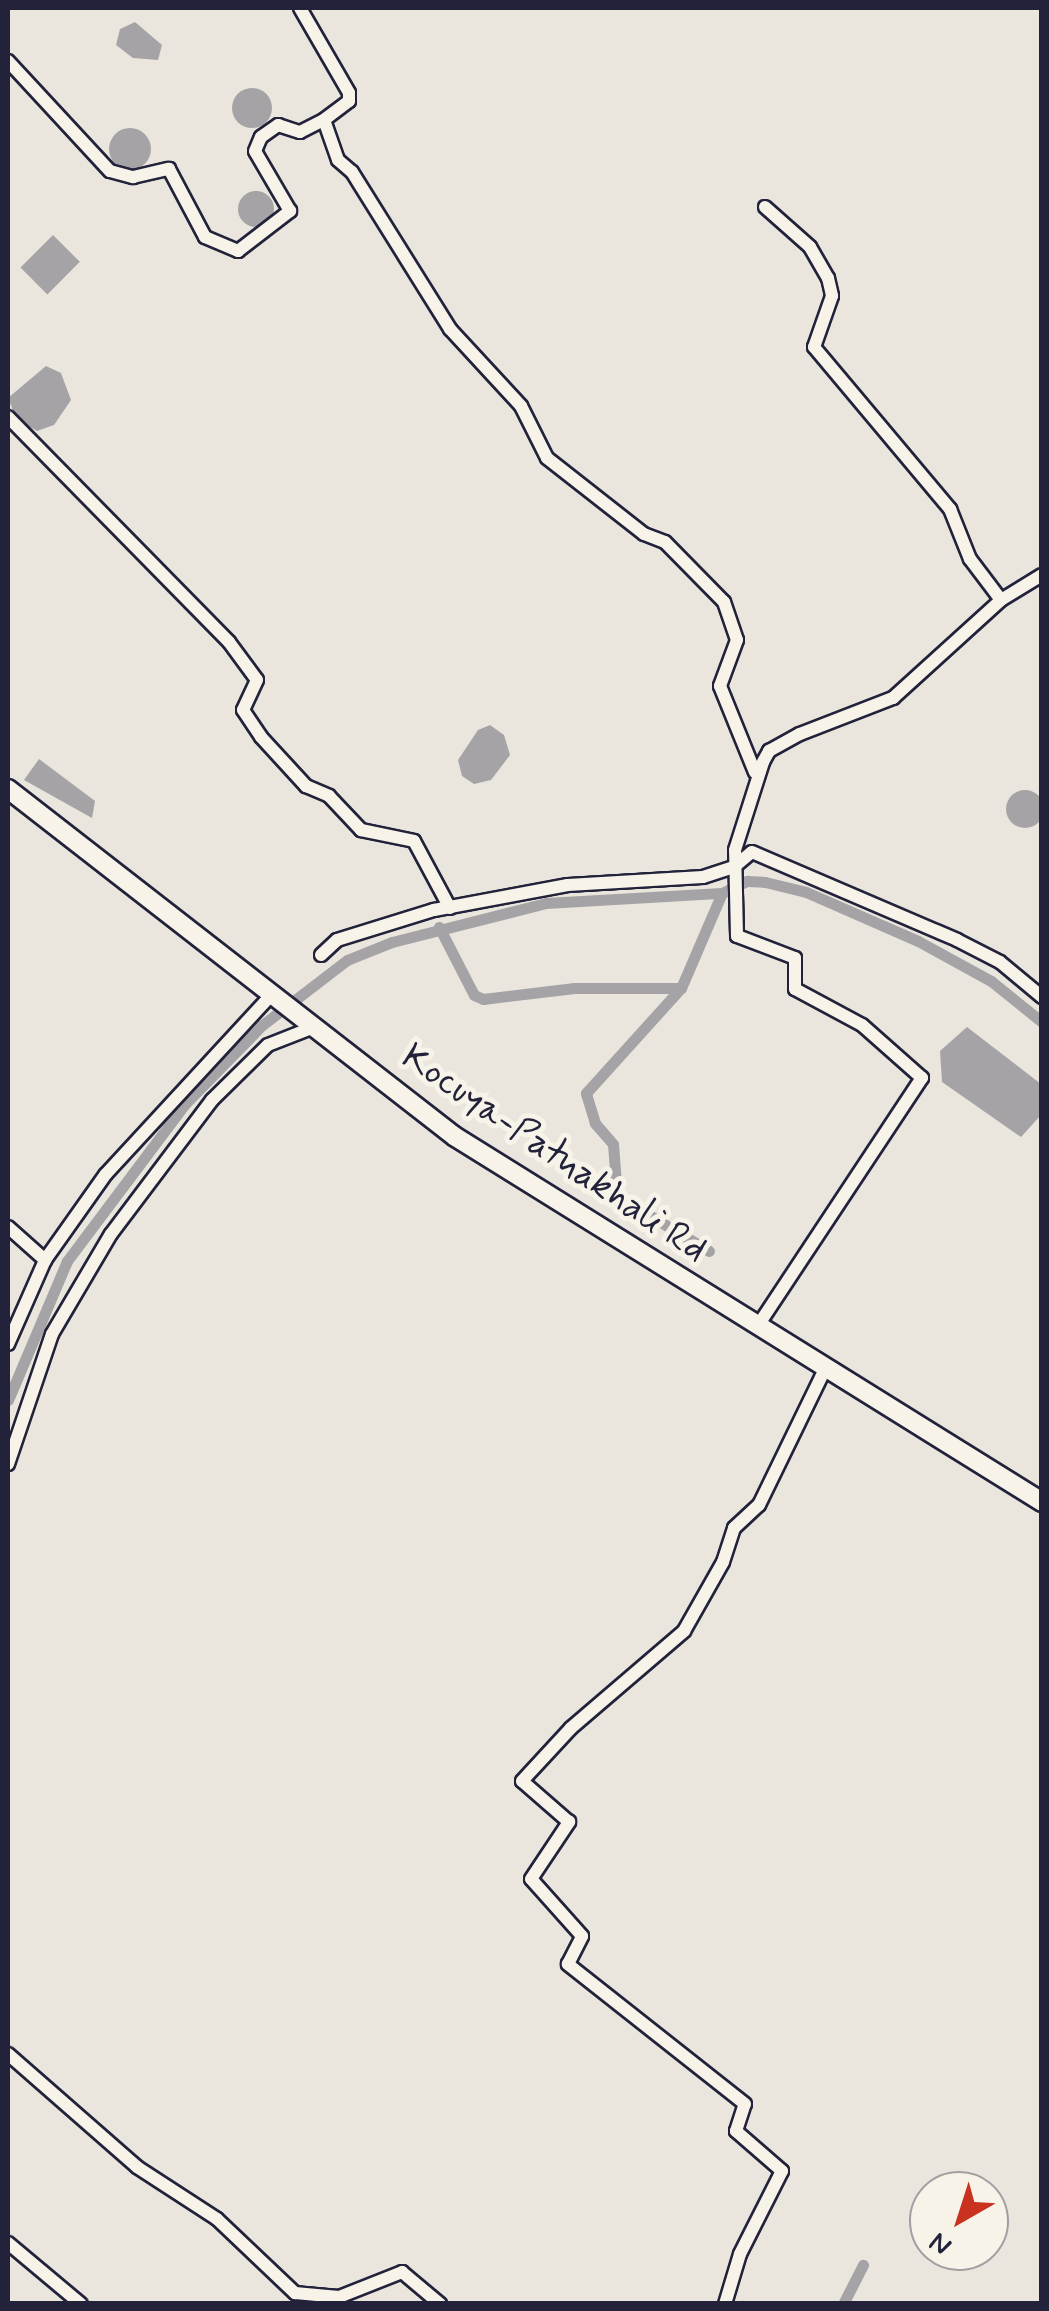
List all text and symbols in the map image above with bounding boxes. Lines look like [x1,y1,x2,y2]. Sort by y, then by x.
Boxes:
street label: Kocuya-Patuakhali Rd [393,1035,715,1273]
north arrow [909,2171,1009,2271]
text: N [922,2223,960,2263]

